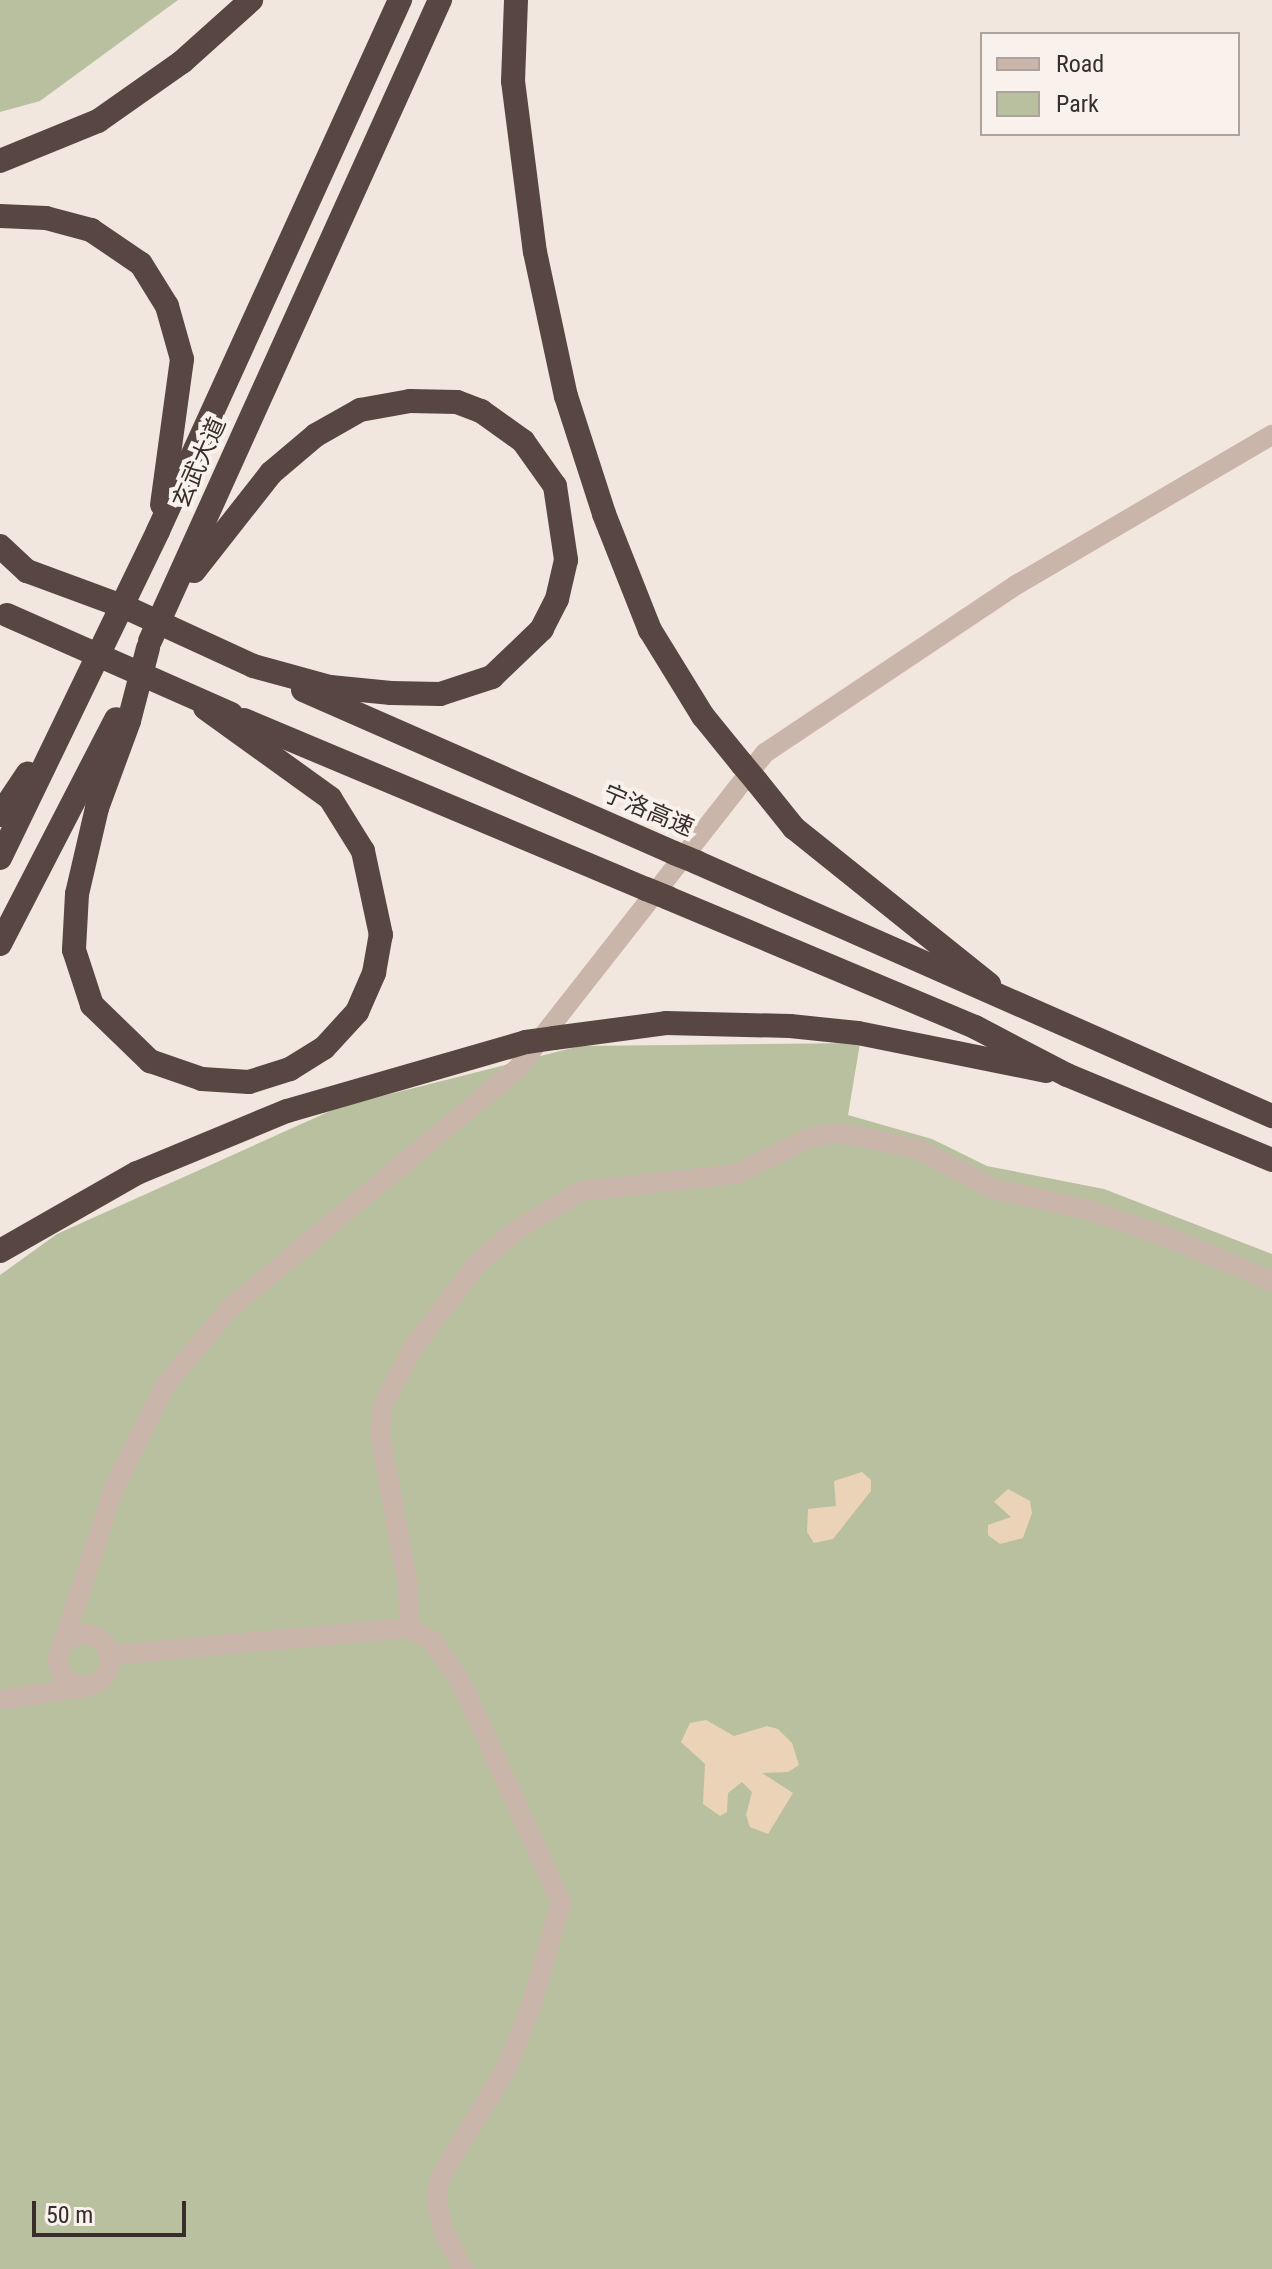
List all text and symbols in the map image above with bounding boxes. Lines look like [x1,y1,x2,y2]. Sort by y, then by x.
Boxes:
legend [980,32,1240,136]
text: Road [1056,50,1104,78]
text: Park [1056,90,1099,118]
street label: 玄武大道 [167,413,233,513]
street label: 宁洛高速 [598,779,698,843]
scale bar [36,2185,190,2235]
text: 50 m [46,2201,93,2229]

